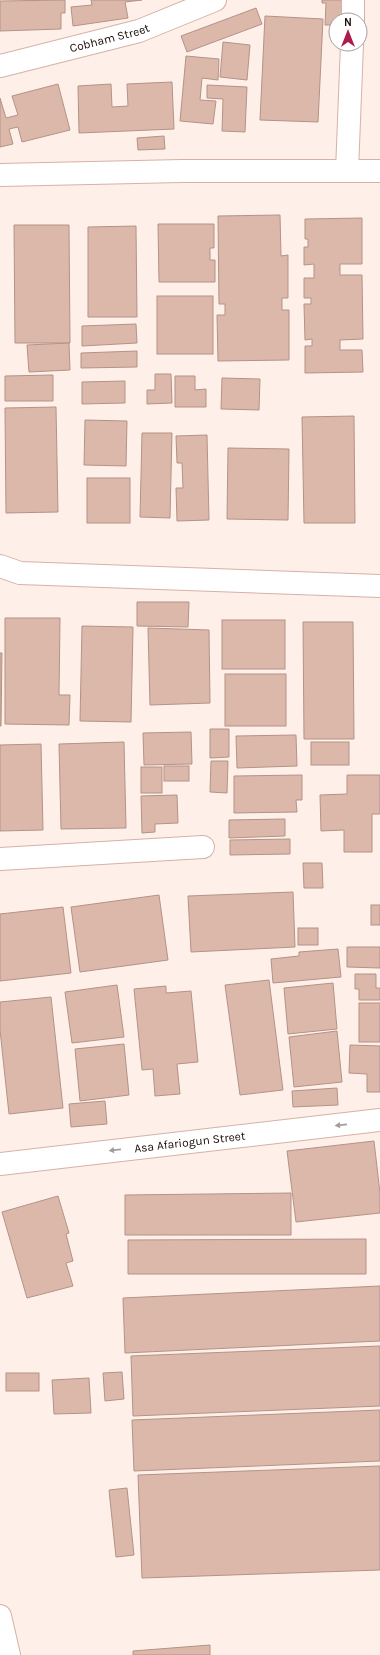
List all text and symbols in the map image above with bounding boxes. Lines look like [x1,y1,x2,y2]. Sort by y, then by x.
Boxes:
north arrow [328,12,368,52]
text: N [344,16,352,29]
street label: Cobham Street [68,20,152,55]
one-way arrow [335,1121,347,1128]
street label: Asa Afariogun Street [133,1129,247,1155]
one-way arrow [109,1147,121,1153]

